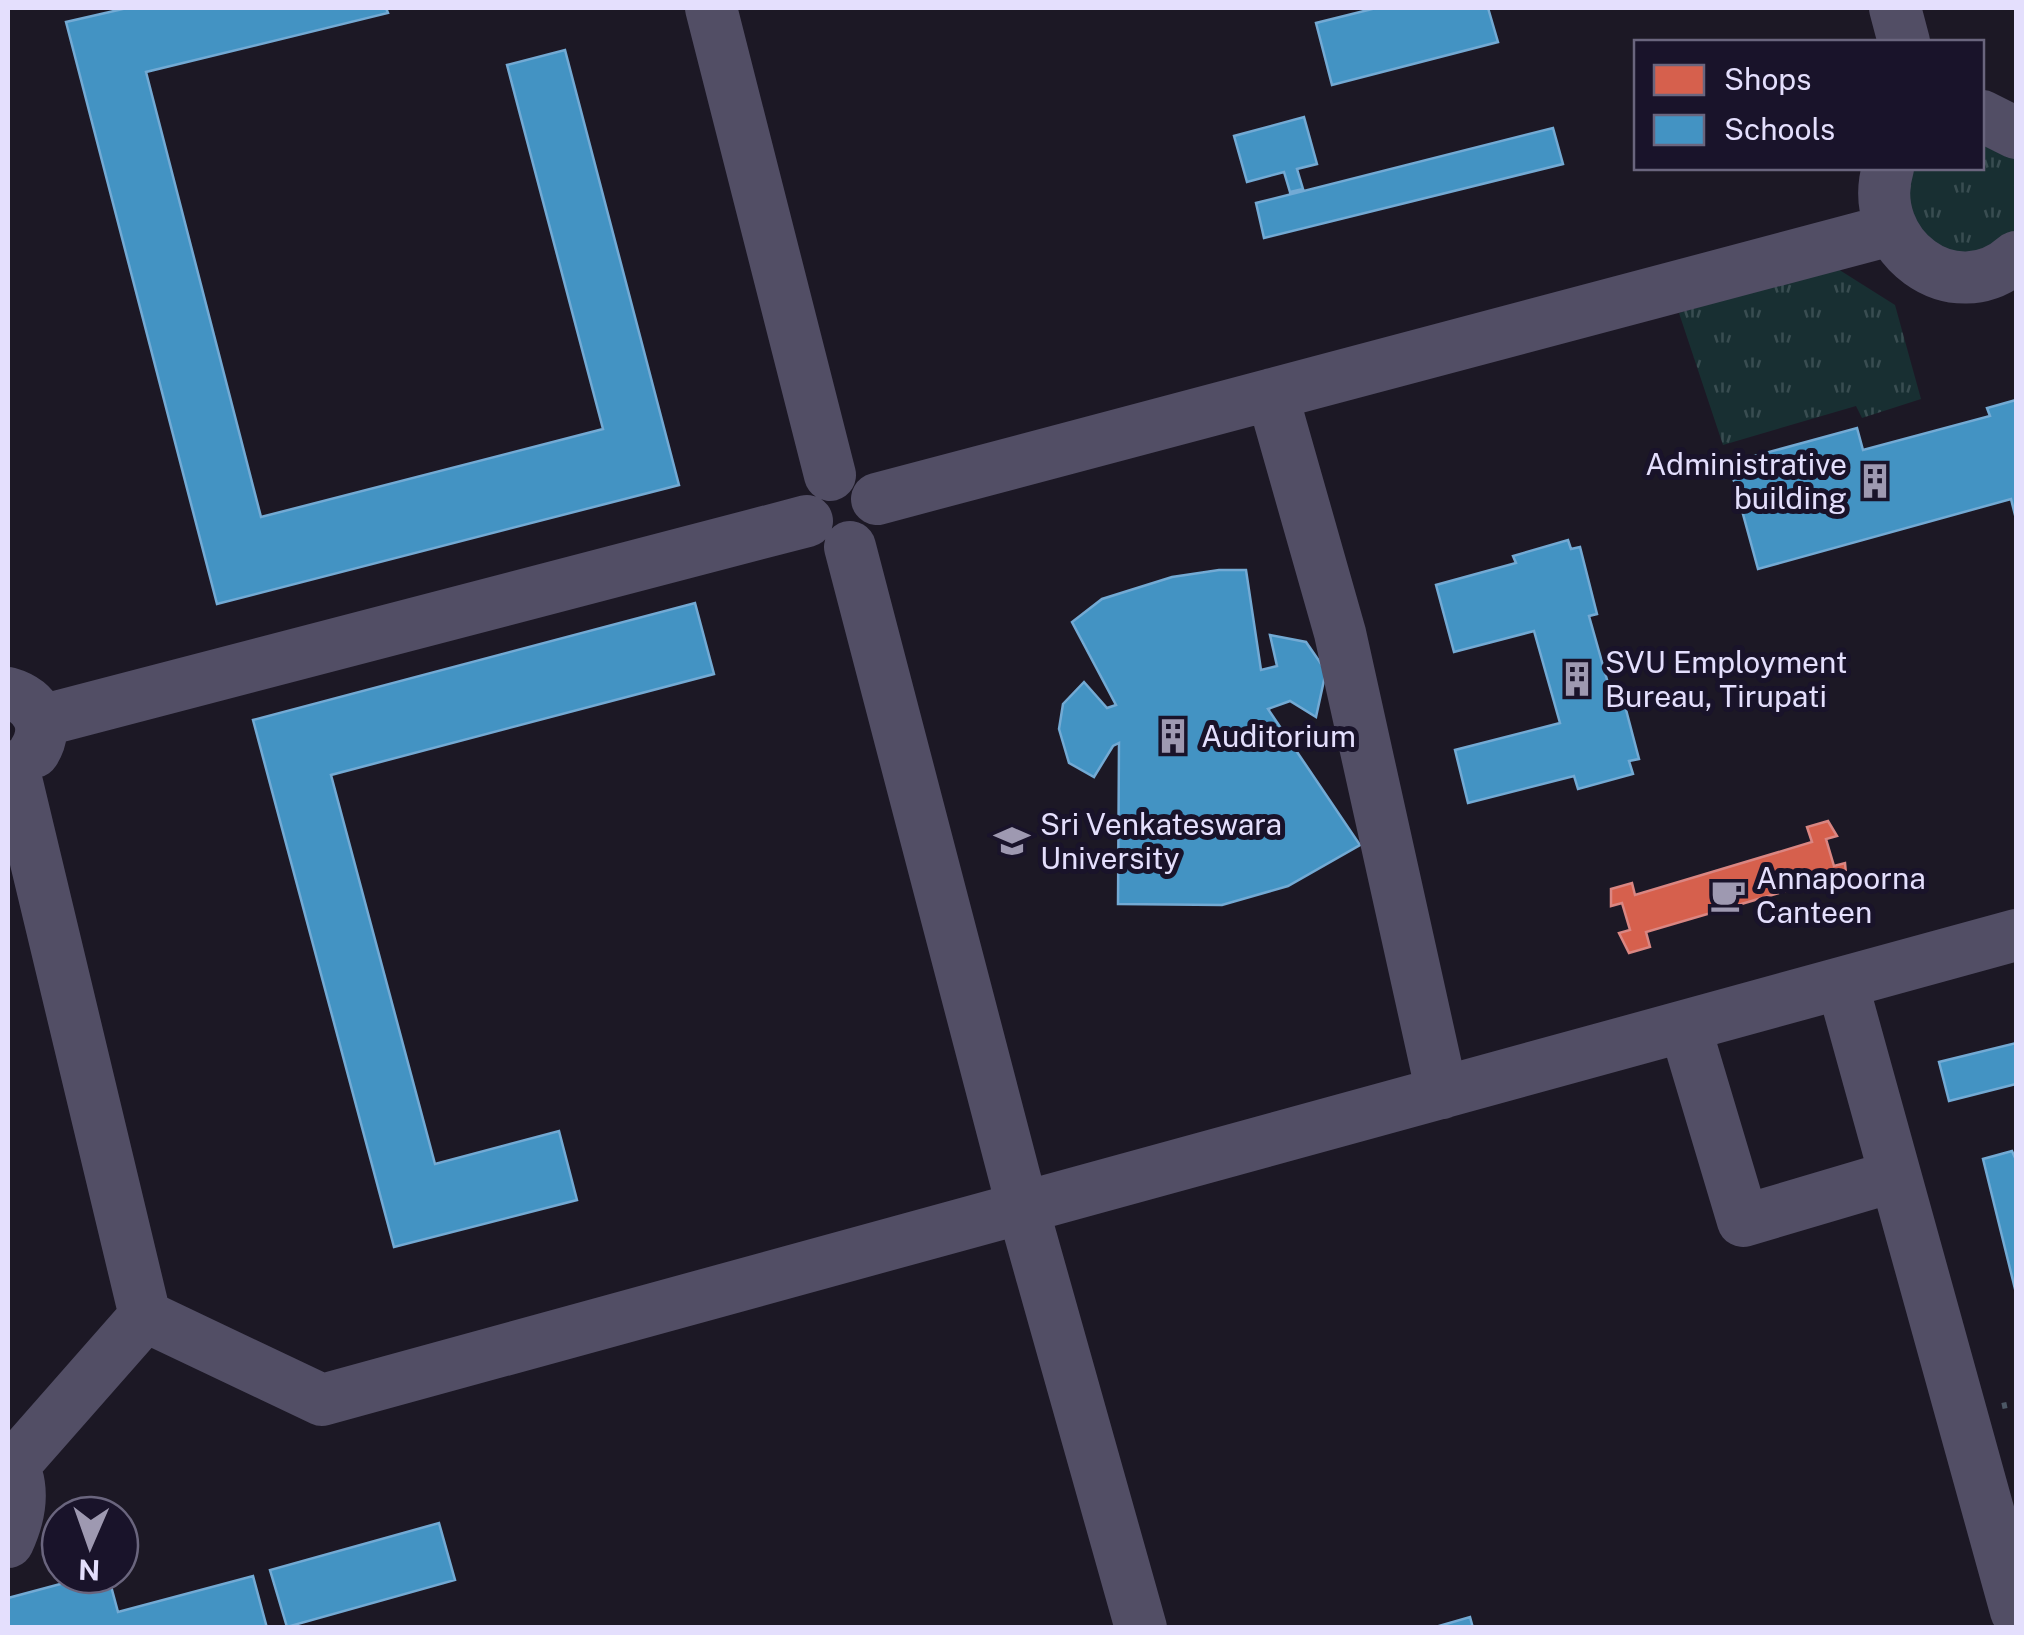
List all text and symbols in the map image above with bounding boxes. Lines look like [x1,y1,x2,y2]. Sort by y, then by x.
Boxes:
legend [1634,40,1984,170]
text: Shops [1724,61,1811,97]
text: Schools [1724,111,1835,147]
place label: Administrative building [1645,446,1847,516]
building icon: Administrative building [1856,462,1894,500]
place label: SVU Employment Bureau, Tirupati [1605,644,1847,714]
building icon: SVU Employment Bureau, Tirupati [1558,660,1596,698]
building icon: Auditorium [1154,717,1192,755]
place label: Auditorium [1201,718,1356,754]
place label: Sri Venkateswara University [1040,806,1282,876]
school or university icon: Sri Venkateswara University [993,822,1031,860]
place label: Annapoorna Canteen [1756,860,1926,930]
cafe icon: Annapoorna Canteen [1709,876,1747,914]
north arrow [40,1495,140,1595]
text: N [78,1554,101,1587]

